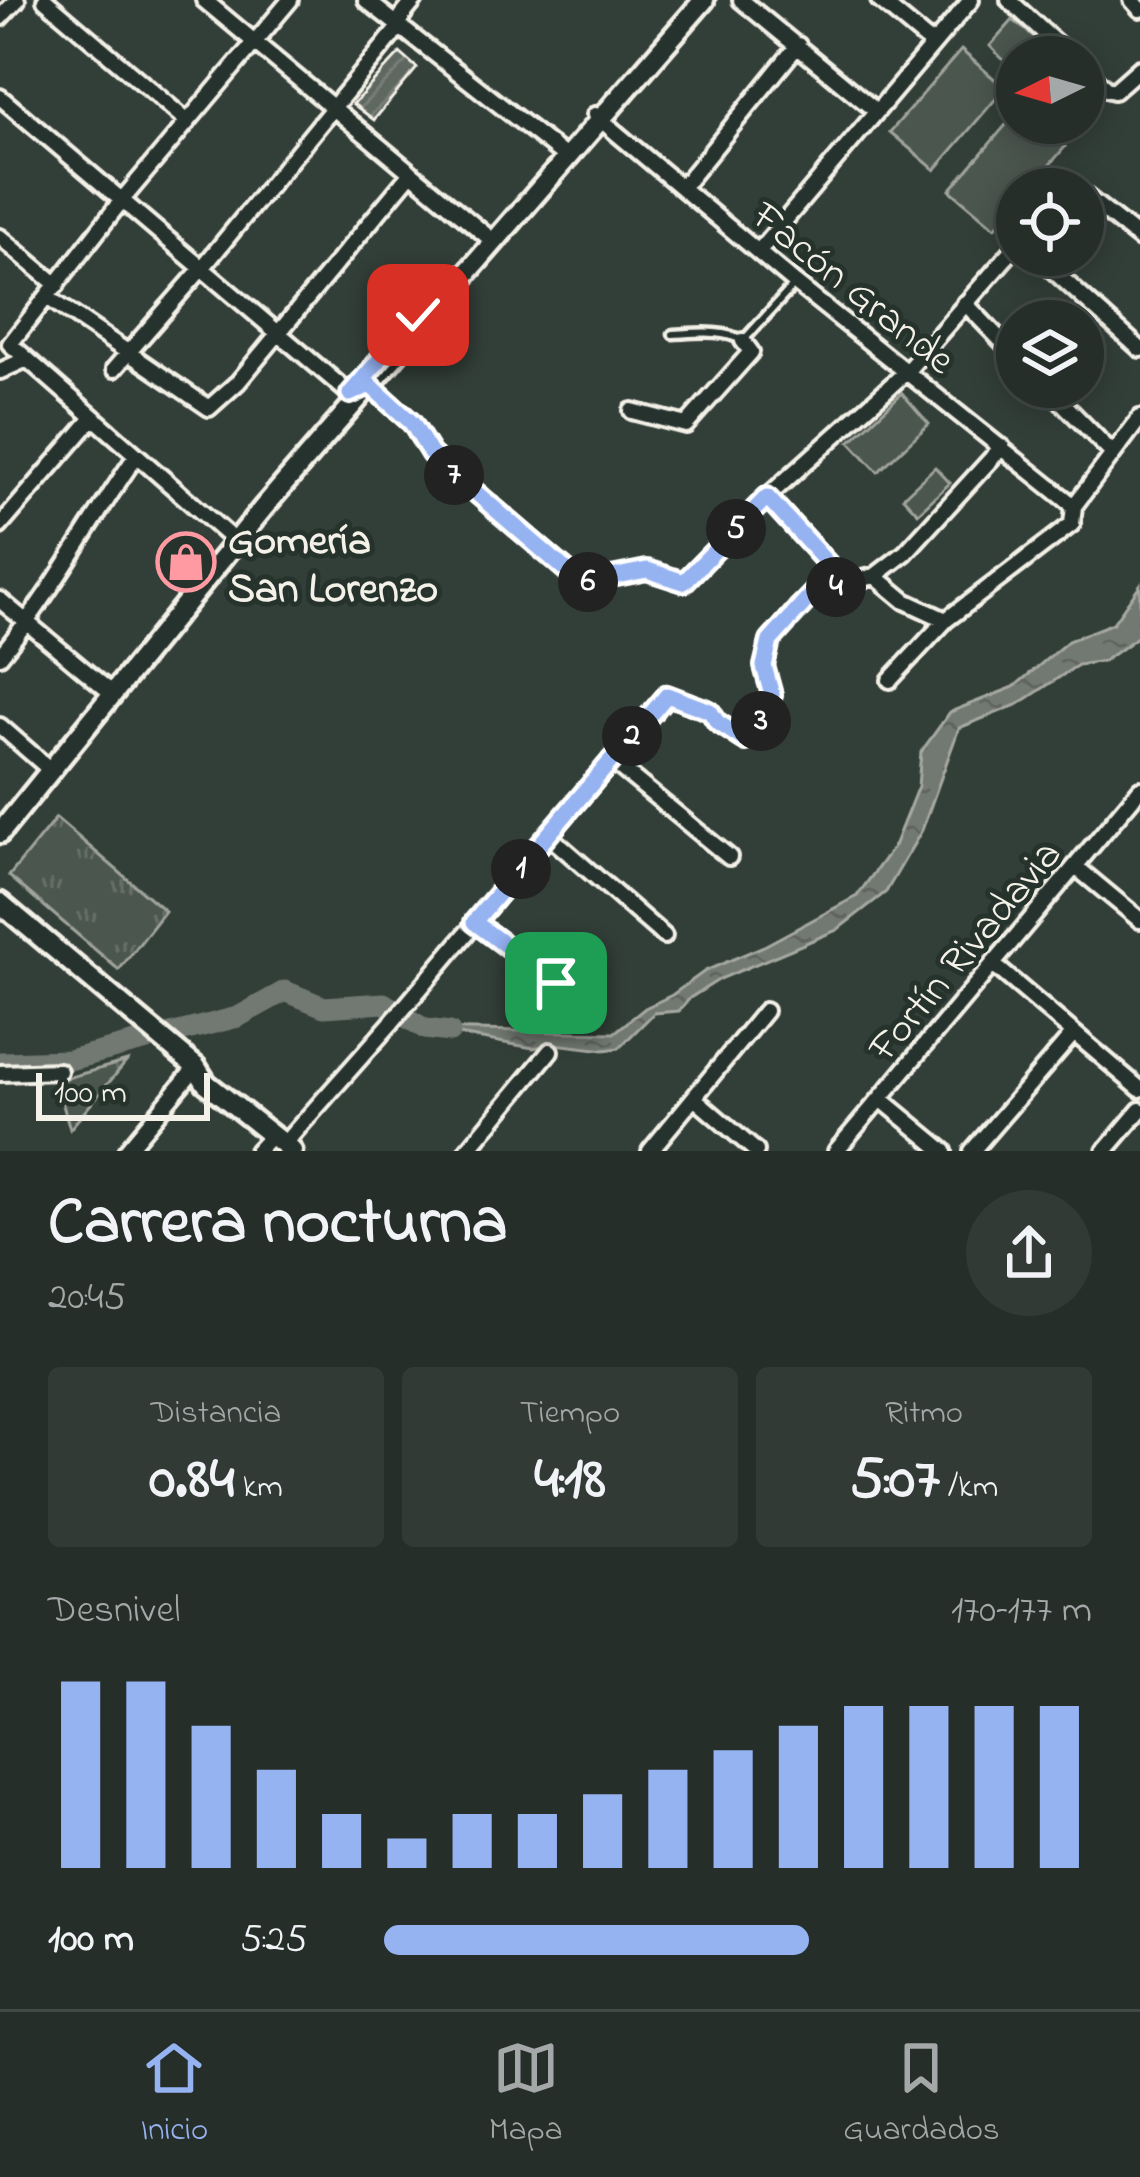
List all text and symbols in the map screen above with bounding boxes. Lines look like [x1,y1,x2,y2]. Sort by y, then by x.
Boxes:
north arrow [996,36,1104,144]
map controls [996,36,1104,408]
button: locate [996,168,1104,276]
street label: Facón Grande [736,188,967,391]
pin [367,264,469,366]
icon: check [385,282,451,348]
button: layers [996,300,1104,408]
pin: 7 [424,445,484,505]
text: 7 [447,451,461,499]
pin: 5 [706,499,766,559]
text: 5 [727,505,745,553]
place label: Gomería San Lorenzo [228,512,438,621]
shop icon: Gomería San Lorenzo [155,531,217,593]
pin: 6 [558,552,618,612]
pin: 4 [806,557,866,617]
text: 6 [581,558,595,606]
text: 4 [829,563,843,611]
pin: 3 [731,691,791,751]
text: 3 [754,697,768,745]
pin: 2 [602,706,662,766]
text: 2 [624,712,640,760]
street label: Fortín Rivadavia [855,827,1078,1077]
pin: 1 [491,839,551,899]
text: 1 [516,845,526,893]
pin [505,932,607,1034]
icon: arrive [523,950,589,1016]
scale bar [36,1067,210,1120]
text: 100 m [54,1070,127,1118]
text: Carrera nocturna [48,1177,508,1273]
button: share [966,1190,1092,1316]
text: 20:45 [48,1270,126,1327]
text: Distancia [151,1390,281,1438]
text: Tiempo [520,1390,620,1438]
text: Ritmo [885,1390,963,1438]
text: 0.84 [149,1438,235,1525]
text: 4:18 [534,1438,606,1525]
text: 5:07 [850,1438,940,1525]
text: km [235,1464,283,1512]
text: /km [940,1464,998,1512]
text: Desnivel [48,1583,180,1640]
text: 170–177 m [951,1583,1092,1640]
text: 100 m [48,1912,134,1969]
text: 5:25 [240,1912,307,1969]
tab: Inicio [140,2035,208,2155]
tab: Mapa [489,2035,562,2155]
tab: Guardados [843,2035,1000,2155]

